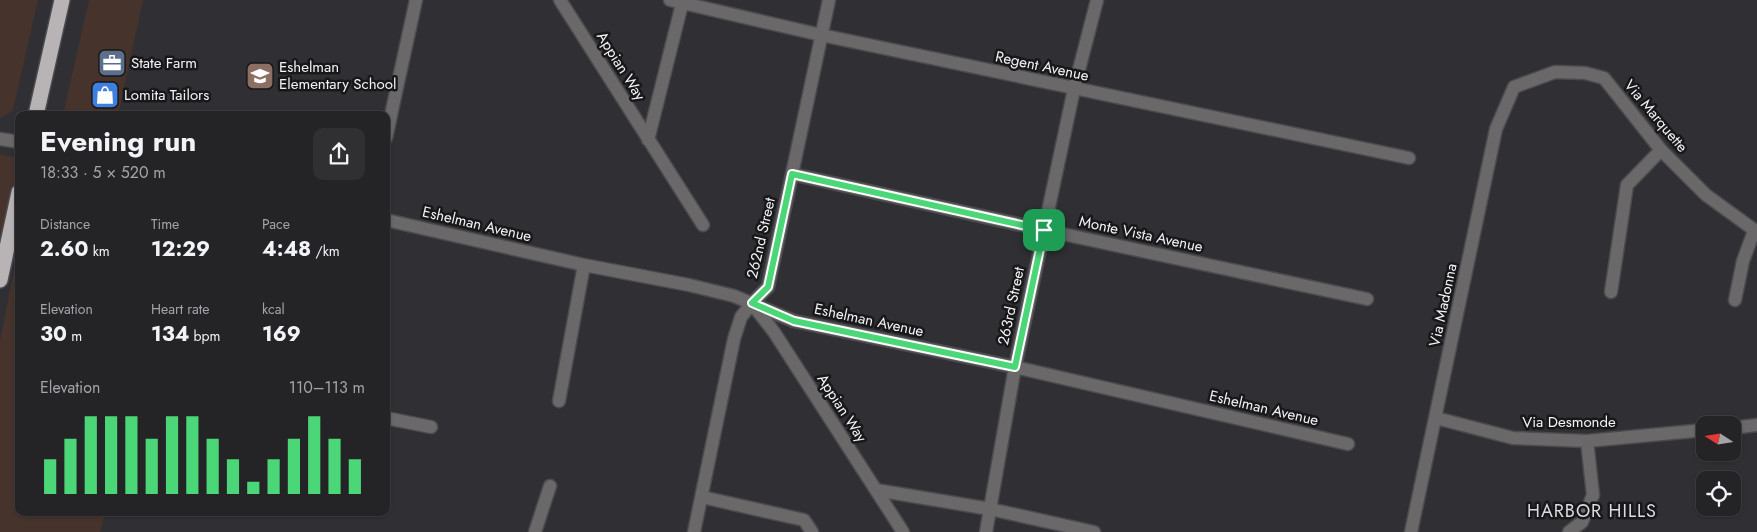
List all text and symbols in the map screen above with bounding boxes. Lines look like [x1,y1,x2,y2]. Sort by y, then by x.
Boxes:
street label: Appian Way [591,27,651,105]
street label: Regent Avenue [993,45,1091,87]
office icon: State Farm [97,48,127,78]
place label: State Farm [131,52,197,74]
place label: Eshelman Elementary School [279,56,396,95]
school or university icon: Eshelman Elementary School [245,61,275,91]
street label: Via Marquette [1619,75,1693,157]
shop icon: Lomita Tailors [90,80,120,110]
place label: Lomita Tailors [124,84,209,106]
text: Evening run [40,121,196,162]
button: share [313,128,365,180]
text: 18:33 · 5 × 520 m [40,161,166,184]
street label: 262nd Street [741,195,781,281]
street label: Eshelman Avenue [420,201,534,247]
pin [1023,209,1065,251]
street label: Monte Vista Avenue [1077,210,1205,258]
text: Distance [40,214,90,234]
text: Time [151,214,179,234]
text: Pace [262,214,290,234]
icon: arrive [1030,216,1058,244]
text: 2.60 [40,234,89,264]
text: 12:29 [151,234,210,264]
text: 4:48 [262,234,311,264]
text: km [89,241,110,261]
text: /km [311,241,340,261]
street label: Via Madonna [1423,261,1463,349]
street label: 263rd Street [992,265,1030,347]
street label: Eshelman Avenue [812,298,926,342]
text: Elevation [40,299,93,319]
text: Heart rate [151,299,209,319]
text: kcal [262,299,285,319]
text: 30 [40,319,67,349]
text: 134 [151,319,189,349]
text: 169 [262,319,301,349]
text: m [67,326,82,346]
text: bpm [189,326,220,346]
street label: Appian Way [812,369,873,447]
text: Elevation [40,376,100,399]
text: 110–113 m [289,376,365,399]
street label: Eshelman Avenue [1207,385,1321,431]
street label: Via Desmonde [1522,411,1616,433]
north arrow [1696,416,1741,461]
map controls [1696,416,1741,516]
button: locate [1696,471,1741,516]
district label: HARBOR HILLS [1527,498,1657,524]

